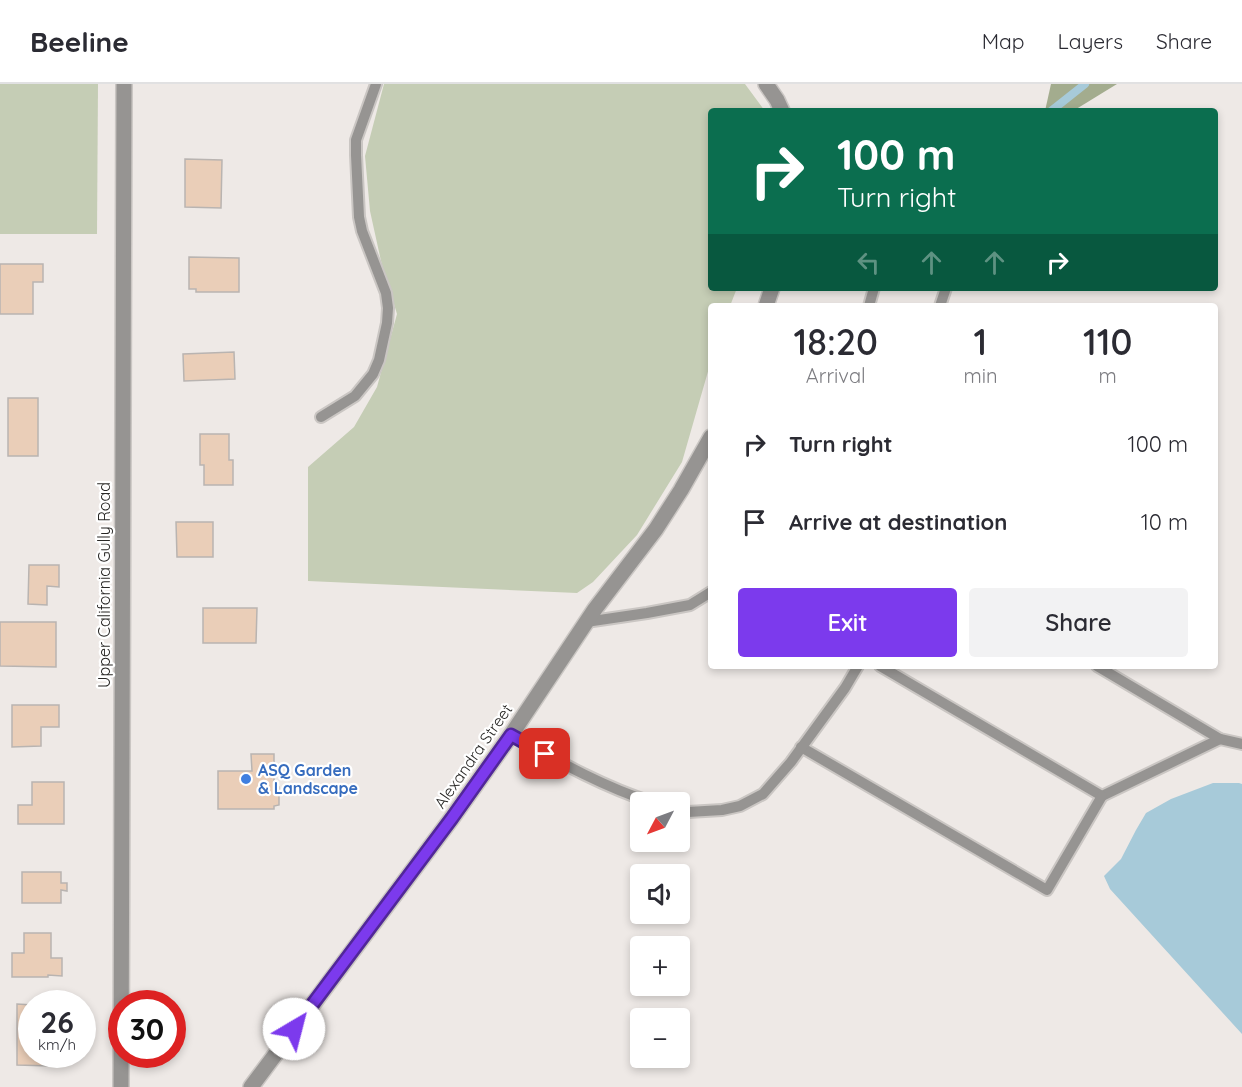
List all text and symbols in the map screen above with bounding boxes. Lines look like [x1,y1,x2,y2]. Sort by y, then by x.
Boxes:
text: Beeline [30,24,129,59]
text: Map [982,28,1025,54]
text: Layers [1058,28,1123,54]
text: Share [1156,28,1212,54]
text: 100 m [837,128,955,181]
icon: right [738,132,816,210]
text: Turn right [837,180,956,214]
icon: left [852,246,885,279]
icon: ahead [915,246,948,279]
icon: ahead [978,246,1011,279]
icon: right [1041,246,1074,279]
text: 18:20 [794,319,878,364]
text: 1 [974,319,987,364]
text: 110 [1083,319,1132,364]
text: Arrival [806,363,866,388]
text: min [963,363,997,388]
text: m [1099,363,1117,388]
icon: right [738,428,771,461]
text: Turn right [789,430,893,458]
text: 100 m [1128,430,1188,458]
street label: Upper California Gully Road [94,482,114,688]
icon: arrive [738,506,771,539]
text: Arrive at destination [789,508,1007,536]
text: 10 m [1141,508,1188,536]
button: Exit [738,588,957,657]
button: Share [969,588,1188,657]
street label: Alexandra Street [430,700,516,812]
pin [519,728,570,779]
icon: arrive [528,737,561,770]
place label: ASQ Garden & Landscape [258,760,358,798]
marker: ASQ Garden & Landscape [239,772,253,786]
north arrow [630,792,690,852]
map controls [630,792,690,1068]
button: sound [630,864,690,924]
button: + [630,936,690,996]
speed limit sign: 30 [108,990,186,1068]
position arrow [262,997,326,1061]
text: 26 [40,1003,74,1041]
button: − [630,1008,690,1068]
text: km/h [38,1035,76,1054]

